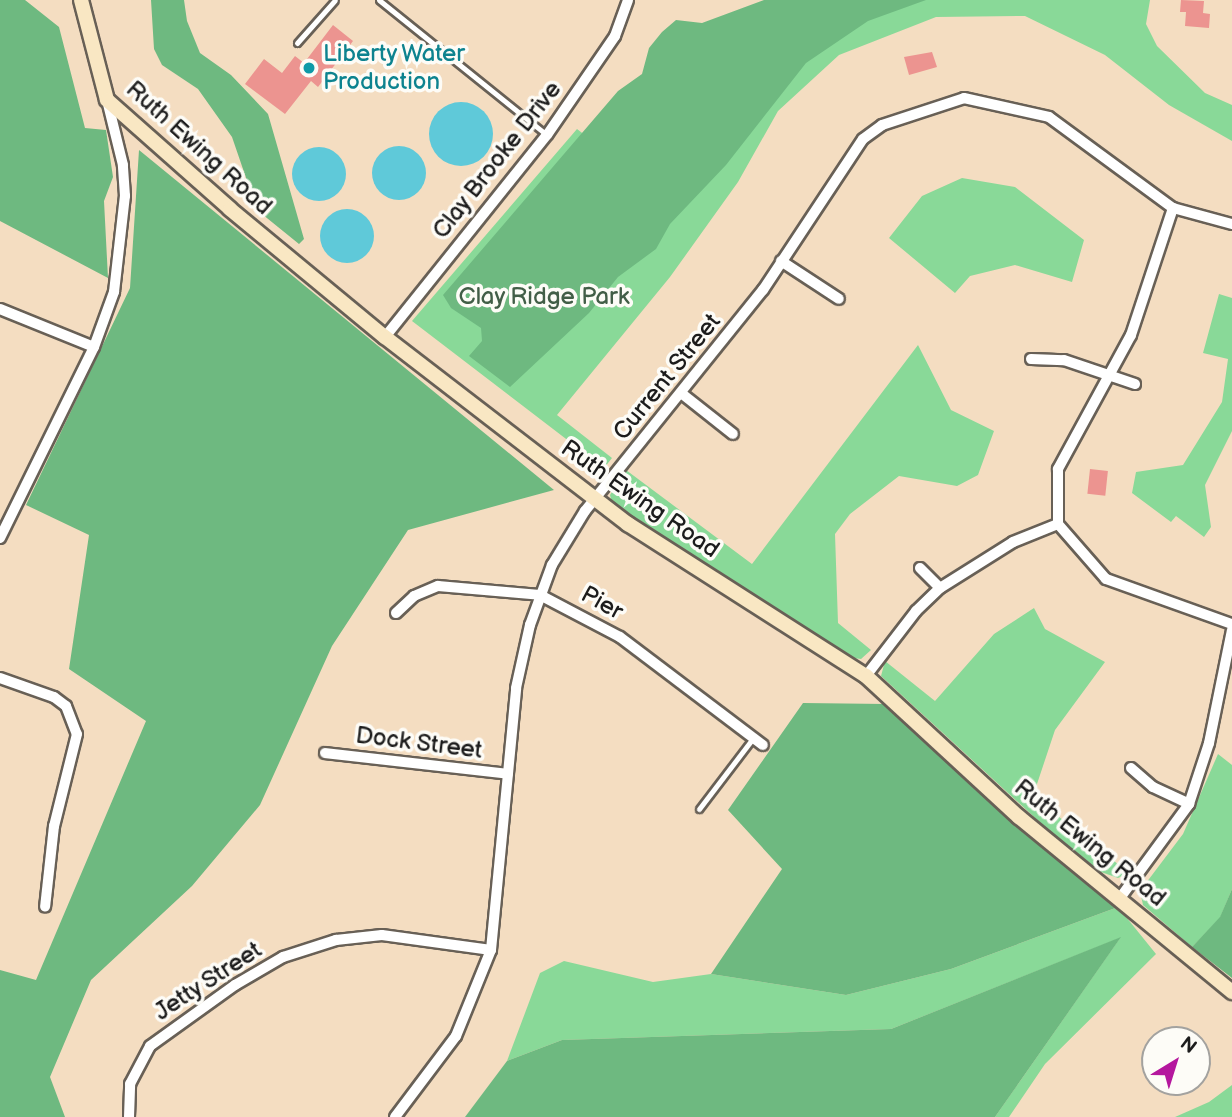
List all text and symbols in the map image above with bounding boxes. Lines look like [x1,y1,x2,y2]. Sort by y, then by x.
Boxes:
place label: Liberty Water Production [323,40,467,96]
marker: Liberty Water Production [301,60,317,76]
street label: Ruth Ewing Road [120,75,278,221]
street label: Clay Brooke Drive [426,75,568,245]
park label: Clay Ridge Park [458,283,630,311]
street label: Current Street [607,308,727,446]
street label: Ruth Ewing Road [555,434,725,564]
street label: Pier [576,580,628,626]
street label: Dock Street [354,721,484,765]
street label: Ruth Ewing Road [1008,773,1172,913]
street label: Jetty Street [148,935,268,1027]
north arrow [1141,1026,1211,1096]
text: N [1175,1032,1201,1059]

